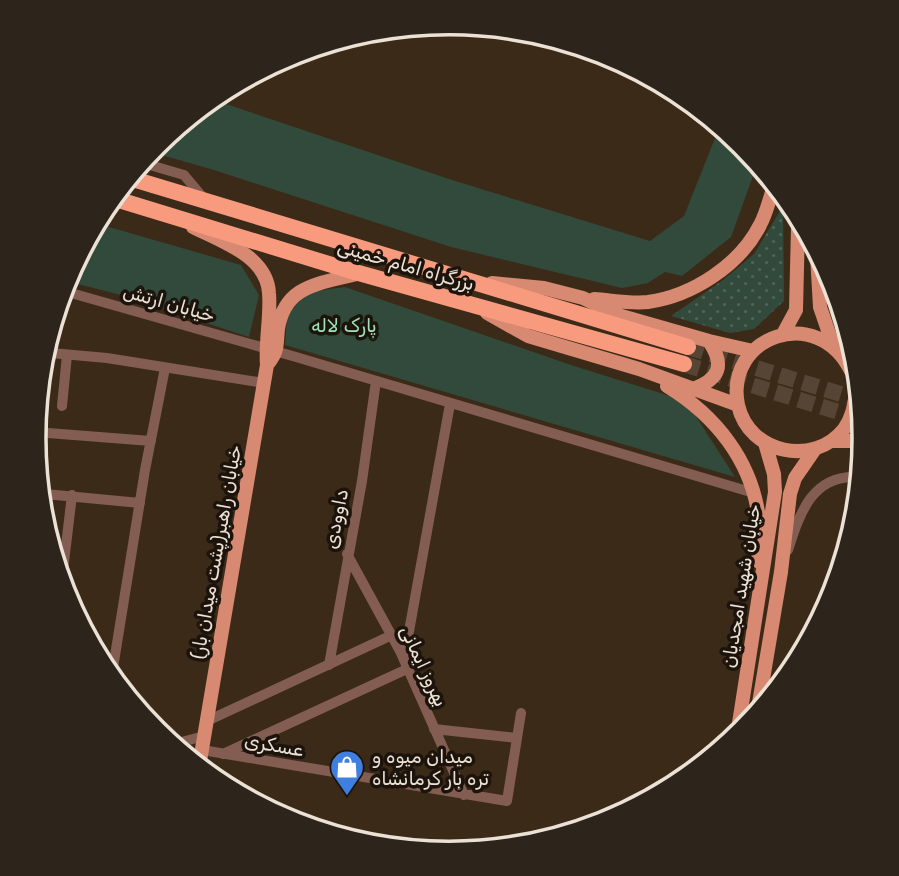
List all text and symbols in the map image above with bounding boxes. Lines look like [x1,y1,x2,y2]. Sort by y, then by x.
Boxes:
street label: بزرگراه امام خمینی [335,234,477,297]
street label: خیابان ارتش [121,279,217,327]
park label: پارک لاله [311,314,377,339]
street label: خیابان راهبر(پشت میدان بار) [186,443,248,661]
street label: داوودی [319,487,353,551]
street label: خیابان شهید امجدیان [717,502,765,670]
street label: بهروز ایمانی [395,622,453,710]
street label: عسکری [243,728,305,762]
place label: میدان میوه و تره بار کرمانشاه [372,745,489,790]
shop icon: میدان میوه و تره بار کرمانشاه [328,748,366,797]

